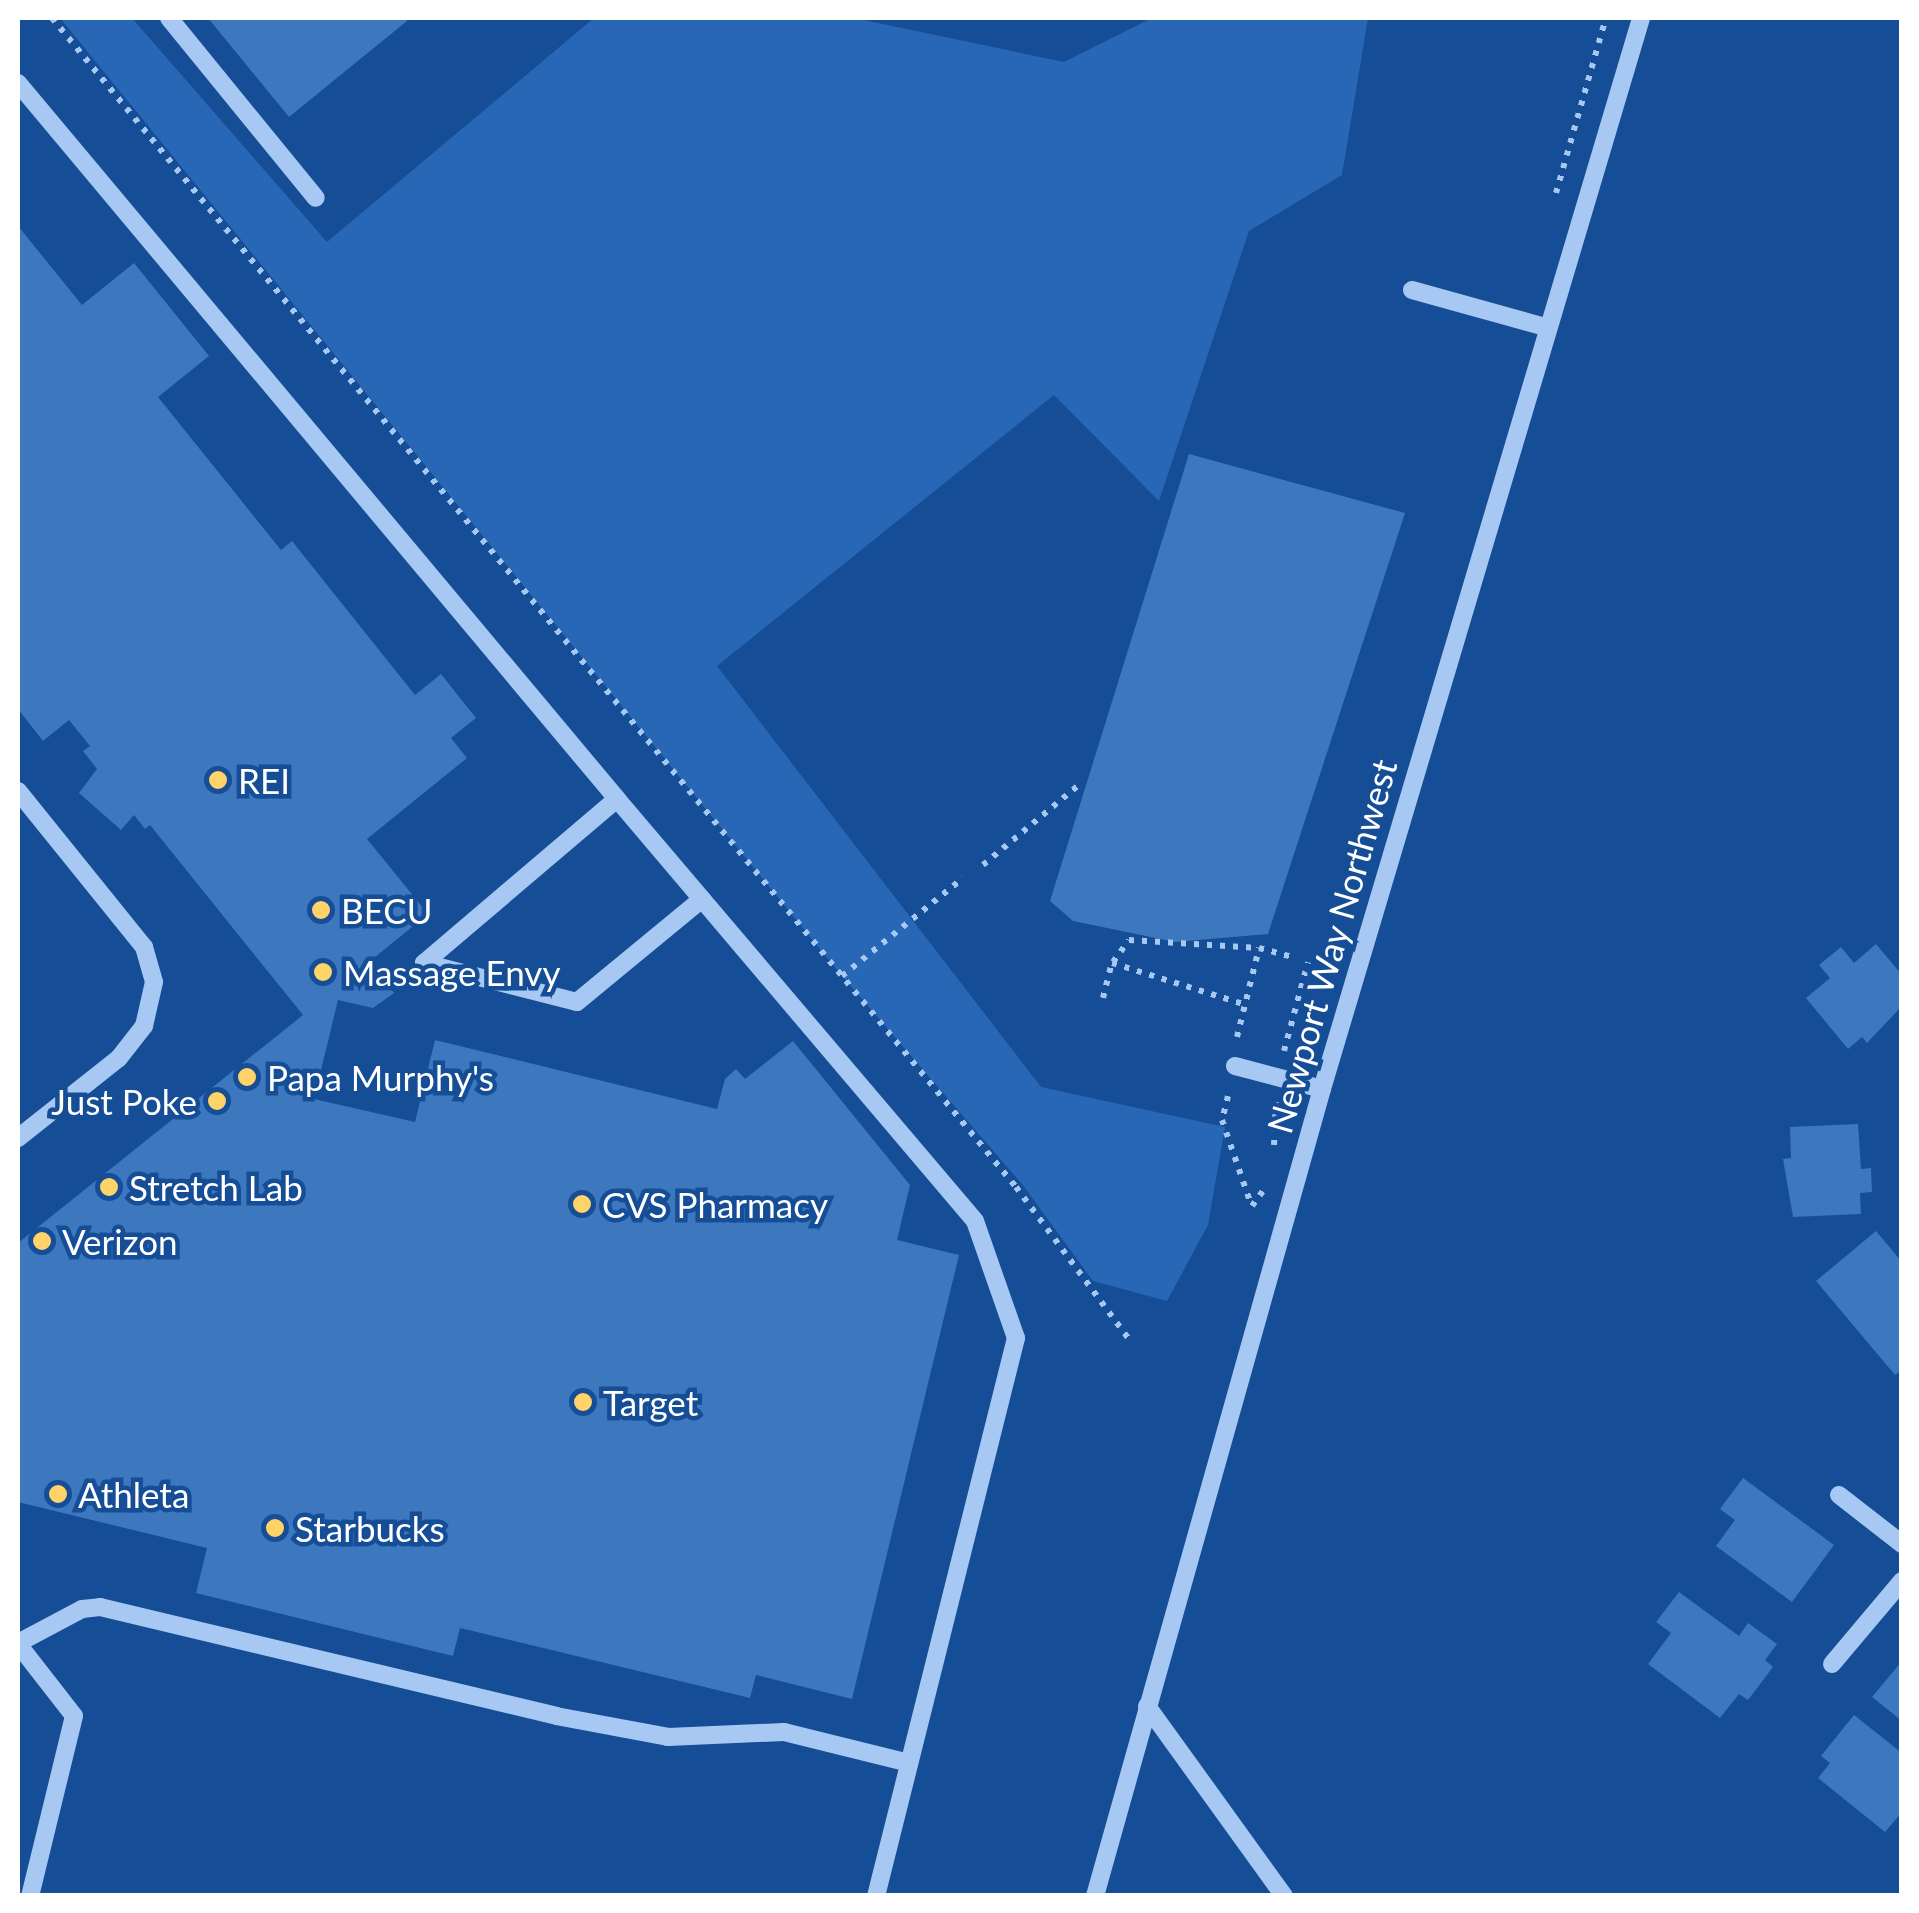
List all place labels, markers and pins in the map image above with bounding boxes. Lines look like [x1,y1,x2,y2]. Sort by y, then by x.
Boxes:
place label: REI [238,759,290,801]
marker: REI [207,769,229,791]
place label: BECU [341,889,432,931]
marker: BECU [310,899,332,921]
place label: Massage Envy [343,951,560,993]
marker: Massage Envy [312,961,334,983]
place label: Papa Murphy's [267,1056,494,1098]
marker: Papa Murphy's [236,1066,258,1088]
place label: Just Poke [51,1080,197,1122]
marker: Just Poke [206,1090,228,1112]
place label: Stretch Lab [129,1166,303,1208]
marker: Stretch Lab [98,1176,120,1198]
place label: CVS Pharmacy [602,1183,828,1225]
marker: CVS Pharmacy [571,1193,593,1215]
place label: Verizon [62,1220,178,1262]
marker: Verizon [31,1230,53,1252]
place label: Target [603,1381,698,1423]
marker: Target [572,1391,594,1413]
place label: Athleta [78,1473,189,1515]
marker: Athleta [47,1483,69,1505]
place label: Starbucks [295,1507,445,1549]
marker: Starbucks [264,1517,286,1539]

